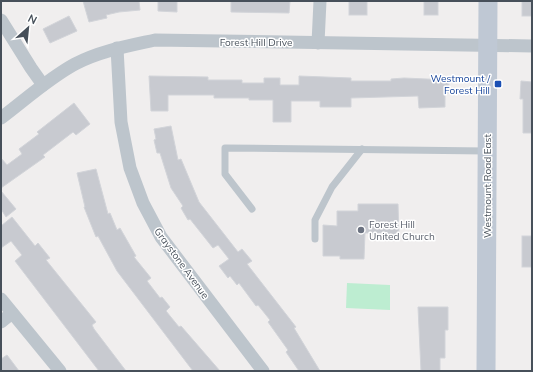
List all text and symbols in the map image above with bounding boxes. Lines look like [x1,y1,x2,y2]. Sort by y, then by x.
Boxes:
north arrow [8,8,48,48]
text: N [26,11,39,27]
street label: Forest Hill Drive [220,36,292,49]
place label: Westmount / Forest Hill [431,72,491,97]
marker: Westmount / Forest Hill [493,79,503,89]
street label: Westmount Road East [481,134,494,238]
place label: Forest Hill United Church [369,218,435,243]
street label: Graystone Avenue [151,225,212,301]
marker: Forest Hill United Church [356,225,366,235]

